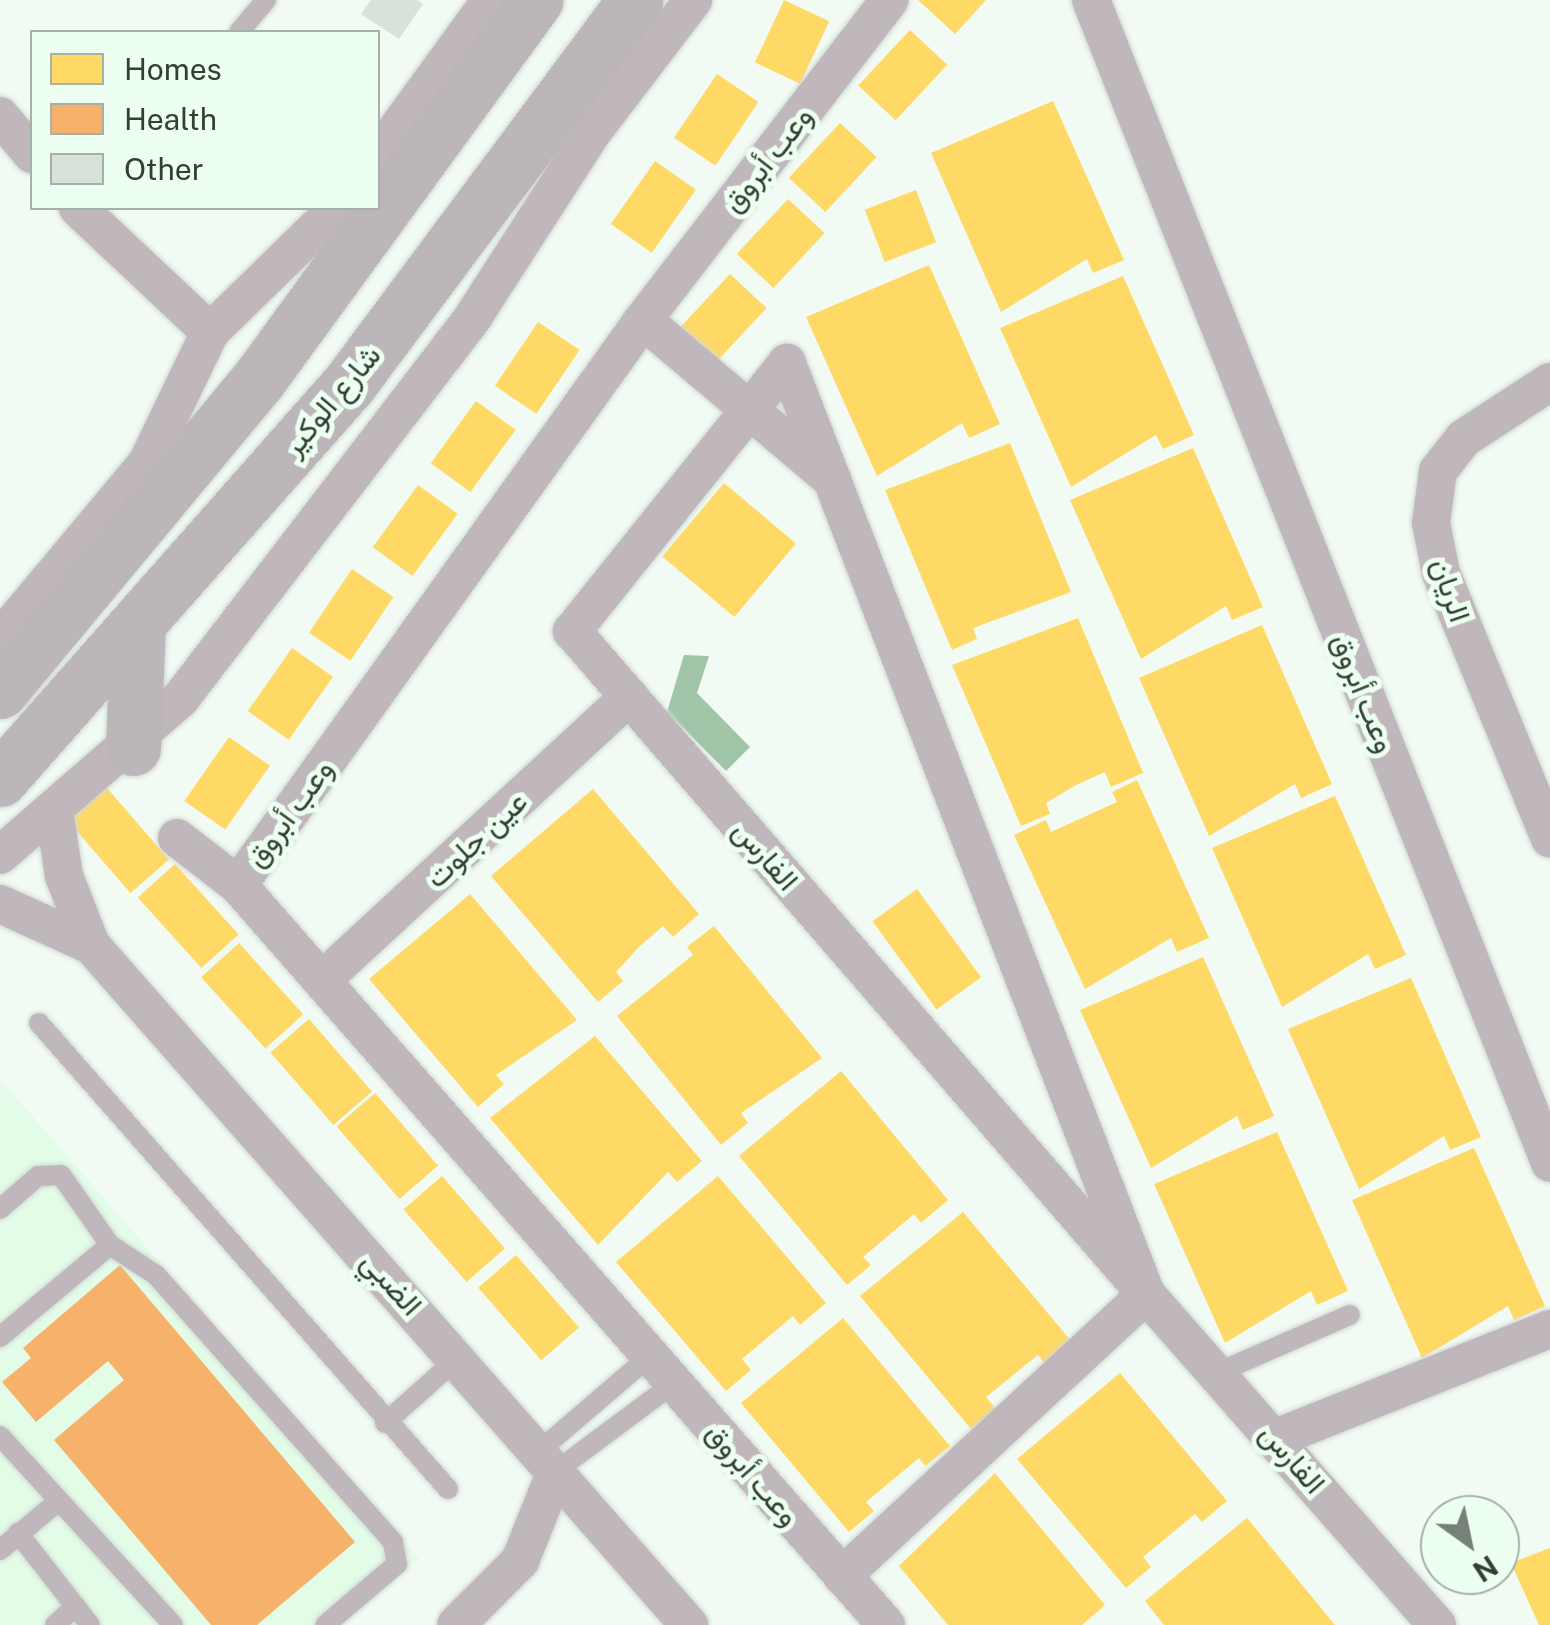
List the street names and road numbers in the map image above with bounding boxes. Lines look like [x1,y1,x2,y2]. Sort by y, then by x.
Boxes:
street label: وعب أبروق [714,99,820,219]
street label: شارع الوكير [274,337,388,463]
street label: الريان [1423,554,1479,626]
street label: وعب أبروق [1324,628,1404,758]
street label: وعب أبروق [238,752,340,874]
street label: عين جلوت [418,783,534,895]
street label: الفارس [726,812,806,898]
street label: الضبي [354,1243,430,1323]
street label: وعب أبروق [698,1415,808,1533]
street label: الفارس [1253,1415,1333,1501]

